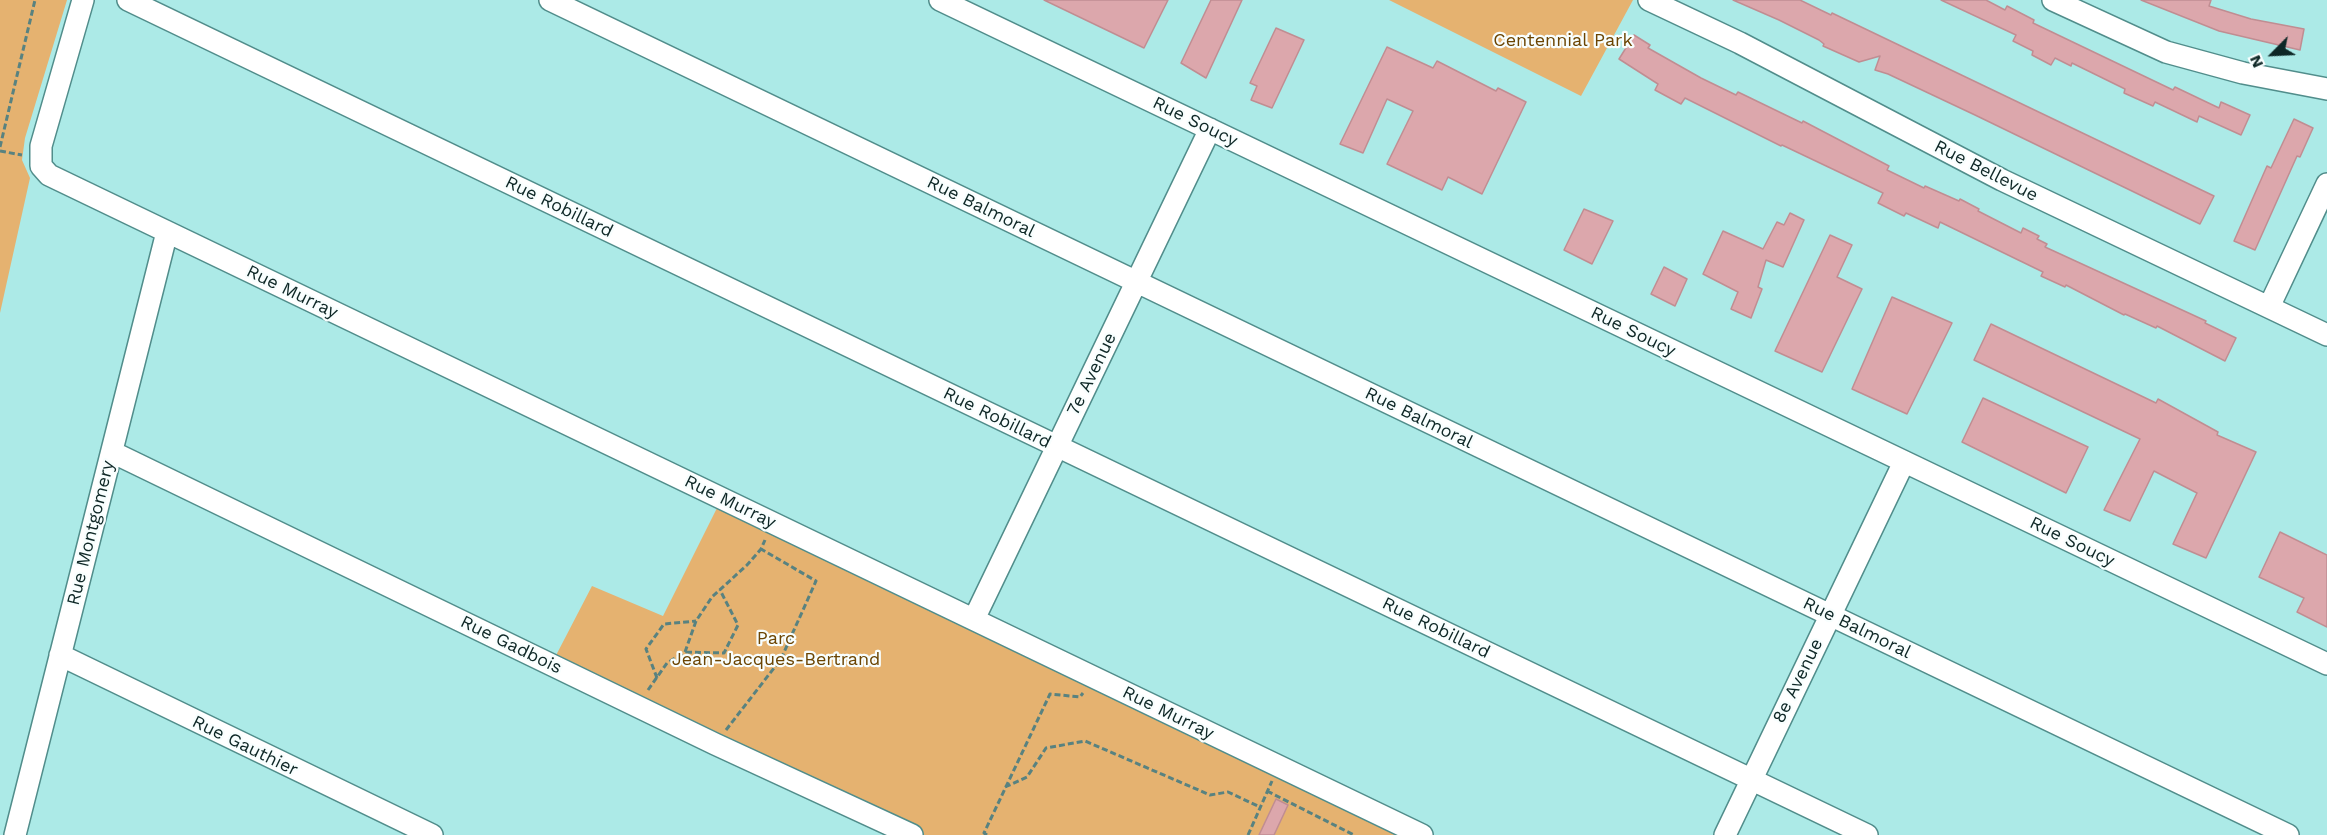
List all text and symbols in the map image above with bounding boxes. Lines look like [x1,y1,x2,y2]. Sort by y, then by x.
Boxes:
north arrow [2243,24,2303,84]
park label: Centennial Park [1493,30,1633,52]
text: N [2245,52,2267,71]
street label: Rue Soucy [1149,92,1241,152]
street label: Rue Bellevue [1931,136,2041,206]
street label: Rue Robillard [501,172,617,242]
street label: Rue Balmoral [923,172,1039,242]
street label: Rue Murray [243,261,341,323]
street label: Rue Soucy [1587,302,1679,362]
street label: 7e Avenue [1063,329,1121,419]
street label: Rue Robillard [939,383,1055,453]
street label: Rue Balmoral [1361,383,1477,453]
street label: Rue Montgomery [63,458,119,608]
street label: Rue Murray [681,471,779,533]
street label: Rue Soucy [2026,512,2118,572]
street label: Rue Robillard [1378,593,1494,663]
street label: Rue Balmoral [1799,593,1915,663]
street label: Rue Gadbois [457,611,565,679]
park label: Parc Jean-Jacques-Bertrand [672,628,880,670]
street label: 8e Avenue [1768,635,1828,727]
street label: Rue Murray [1119,682,1217,744]
street label: Rue Gauthier [189,711,301,781]

